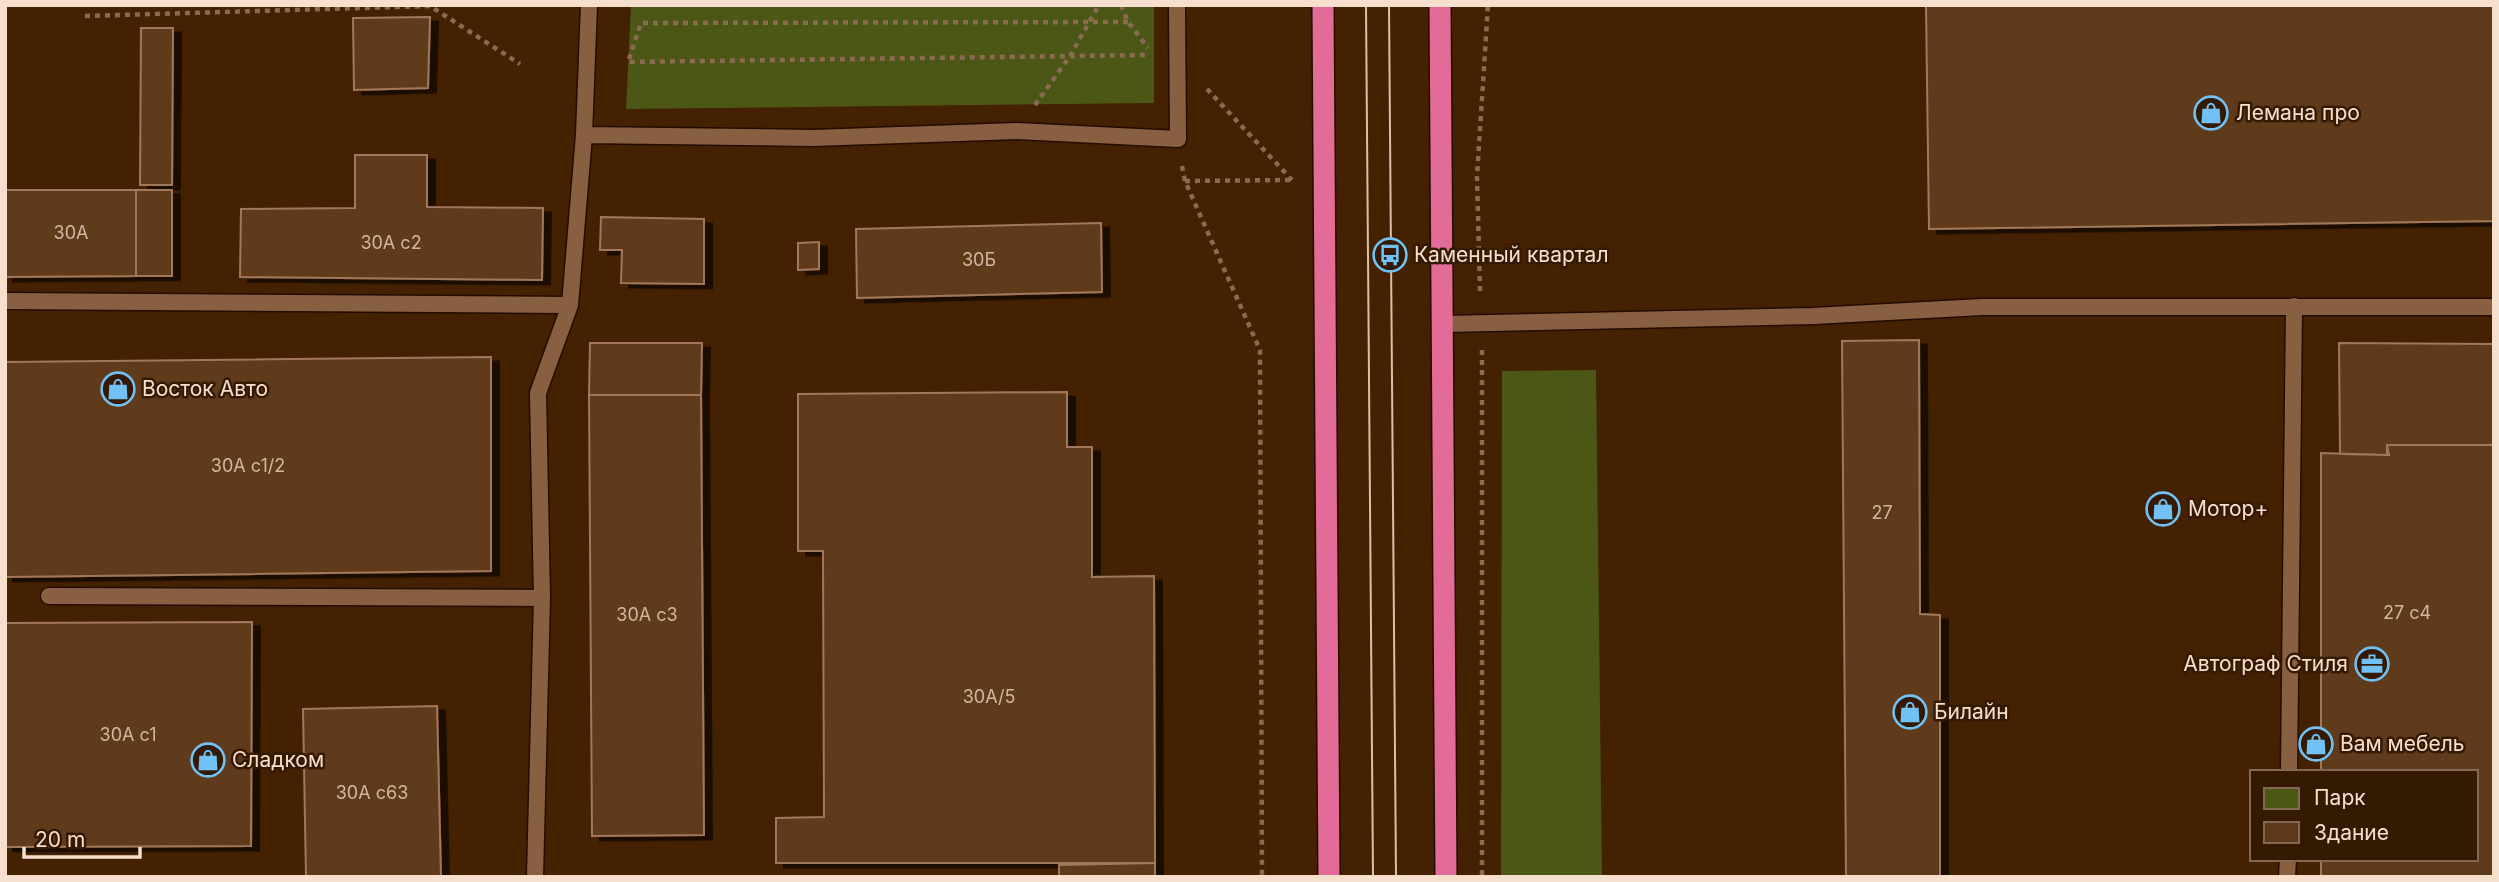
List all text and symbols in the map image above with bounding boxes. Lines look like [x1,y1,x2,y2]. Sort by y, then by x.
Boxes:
shop icon: Лемана про [2192,94,2230,132]
place label: Лемана про [2236,100,2360,125]
house number: 30А [54,222,88,243]
house number: 30А с2 [360,232,422,253]
bus stop icon: Каменный квартал [1371,236,1409,274]
place label: Каменный квартал [1414,242,1609,267]
house number: 30Б [962,249,996,270]
shop icon: Восток Авто [99,370,137,408]
place label: Восток Авто [142,376,268,401]
house number: 30А с1/2 [211,455,285,476]
shop icon: Мотор+ [2144,490,2182,528]
place label: Мотор+ [2188,496,2268,521]
house number: 27 [1871,502,1893,523]
house number: 27 с4 [2383,602,2431,623]
house number: 30А с3 [616,604,678,625]
office icon: Автограф Стиля [2353,645,2391,683]
place label: Автограф Стиля [2183,651,2348,676]
house number: 30А/5 [963,686,1015,707]
shop icon: Билайн [1891,693,1929,731]
place label: Билайн [1934,699,2009,724]
house number: 30А с1 [100,724,156,745]
shop icon: Вам мебель [2297,725,2335,763]
place label: Вам мебель [2340,731,2465,756]
shop icon: Сладком [189,741,227,779]
place label: Сладком [232,747,324,772]
legend [2250,770,2478,861]
house number: 30А с63 [336,782,408,803]
text: Парк [2314,785,2366,810]
scale bar [24,816,140,860]
text: Здание [2314,820,2389,845]
text: 20 m [35,827,85,852]

